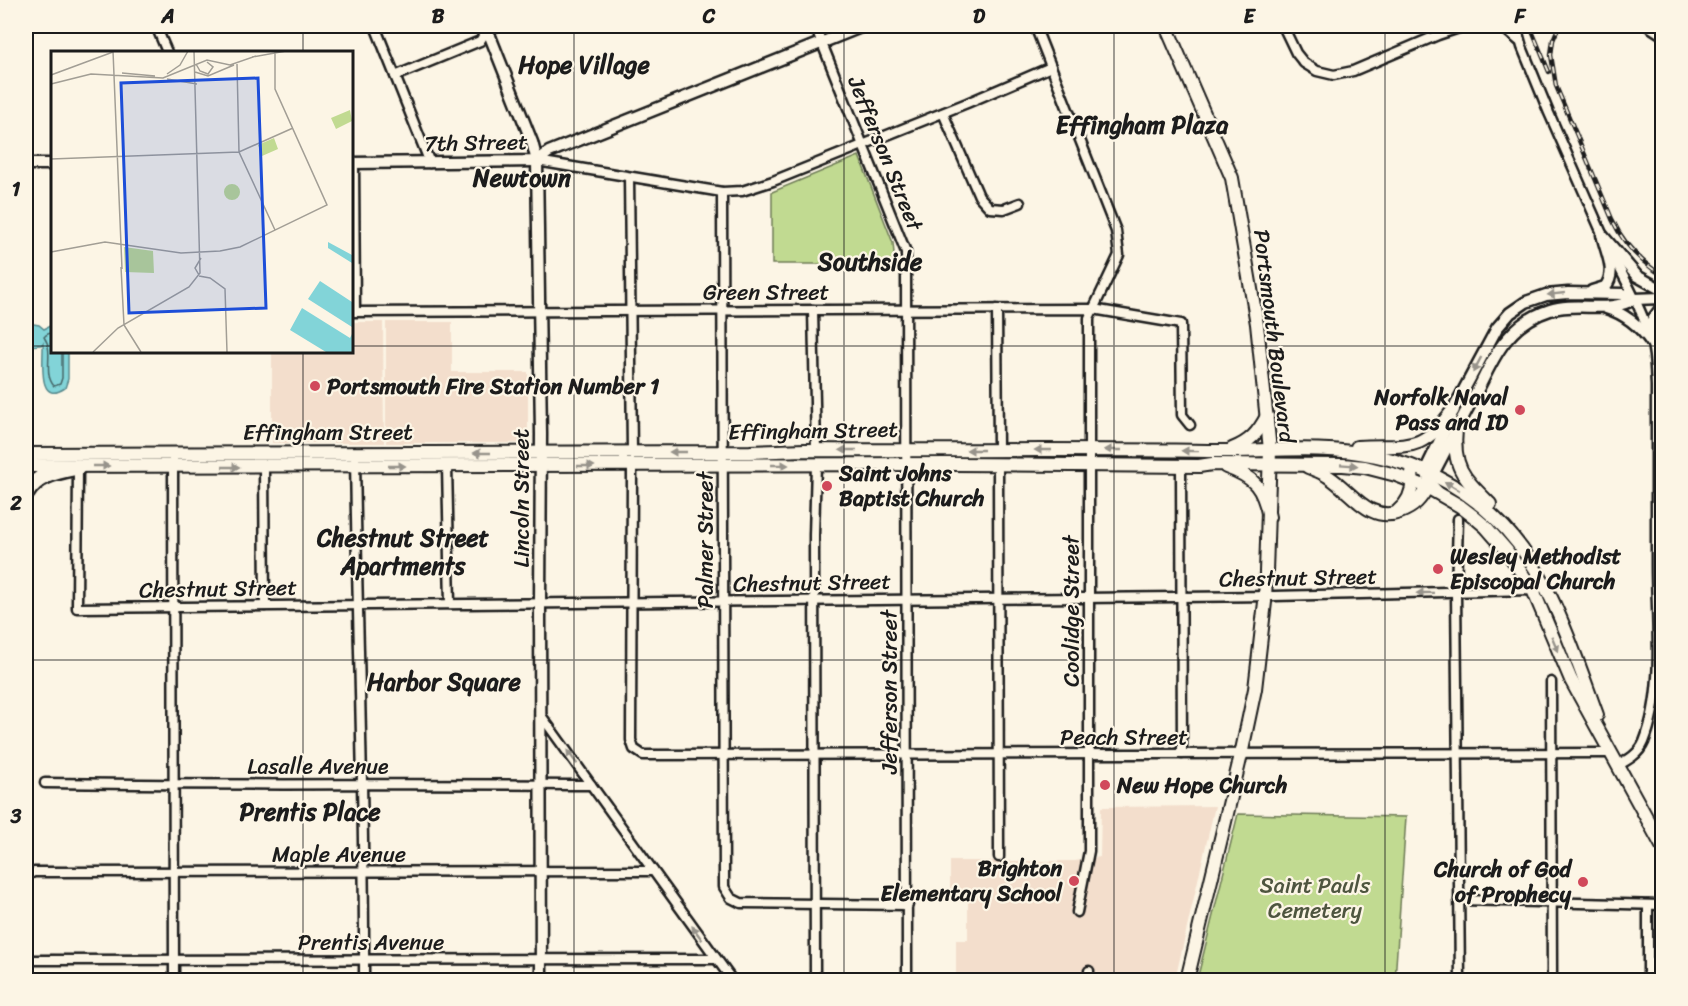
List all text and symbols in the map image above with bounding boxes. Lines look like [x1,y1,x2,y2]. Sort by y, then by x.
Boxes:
text: A [160,0,175,34]
text: B [432,0,445,34]
text: C [702,0,716,34]
text: D [973,0,986,34]
text: E [1243,0,1256,34]
text: F [1514,0,1527,34]
district label: Hope Village [518,44,650,86]
inset map [51,51,352,352]
street label: Jefferson Street [836,69,935,238]
district label: Effingham Plaza [1056,104,1229,146]
street label: 7th Street [424,122,528,163]
district label: Newtown [472,157,571,199]
text: 1 [12,172,21,207]
street label: Portsmouth Boulevard [1242,227,1307,446]
district label: Southside [817,241,923,283]
street label: Green Street [703,273,829,312]
one-way arrow [1546,289,1565,299]
one-way arrow [1472,357,1482,374]
place label: Portsmouth Fire Station Number 1 [327,367,660,406]
place label: Norfolk Naval Pass and ID [1373,378,1509,442]
marker: Portsmouth Fire Station Number 1 [308,379,322,393]
marker: Norfolk Naval Pass and ID [1513,403,1527,417]
street label: Effingham Street [728,410,899,451]
street label: Effingham Street [243,413,413,452]
street label: Lincoln Street [502,428,541,567]
one-way arrow [838,445,857,455]
one-way arrow [965,445,984,455]
one-way arrow [1034,445,1053,455]
one-way arrow [1104,446,1123,455]
one-way arrow [1181,446,1200,456]
one-way arrow [668,447,687,457]
one-way arrow [472,448,491,458]
place label: Saint Johns Baptist Church [838,454,985,518]
one-way arrow [771,460,790,470]
one-way arrow [91,461,110,471]
one-way arrow [387,461,406,471]
one-way arrow [577,461,596,471]
one-way arrow [1340,461,1359,470]
one-way arrow [222,462,241,472]
street label: Palmer Street [686,470,725,608]
marker: Saint Johns Baptist Church [820,479,834,493]
one-way arrow [1444,480,1461,491]
text: 2 [9,486,22,521]
district label: Chestnut Street Apartments [316,517,490,587]
street label: Coolidge Street [1052,534,1091,687]
place label: Wesley Methodist Episcopal Church [1450,537,1622,601]
street label: Chestnut Street [1219,557,1378,598]
street label: Chestnut Street [733,562,892,603]
marker: Wesley Methodist Episcopal Church [1431,562,1445,576]
street label: Chestnut Street [139,568,298,609]
one-way arrow [1416,588,1435,598]
street label: Jefferson Street [870,609,909,775]
one-way arrow [1551,635,1561,653]
district label: Harbor Square [367,661,522,703]
street label: Peach Street [1060,718,1188,757]
street label: Lasalle Avenue [247,747,389,786]
one-way arrow [566,750,578,766]
place label: New Hope Church [1116,766,1288,805]
marker: New Hope Church [1098,778,1112,792]
district label: Prentis Place [239,791,381,833]
text: 3 [10,799,22,834]
street label: Maple Avenue [272,835,406,874]
place label: Brighton Elementary School [880,849,1063,913]
place label: Church of God of Prophecy [1433,850,1573,914]
park label: Saint Pauls Cemetery [1260,866,1371,930]
marker: Brighton Elementary School [1067,874,1081,888]
marker: Church of God of Prophecy [1576,875,1590,889]
street label: Prentis Avenue [298,923,444,962]
one-way arrow [691,926,703,942]

